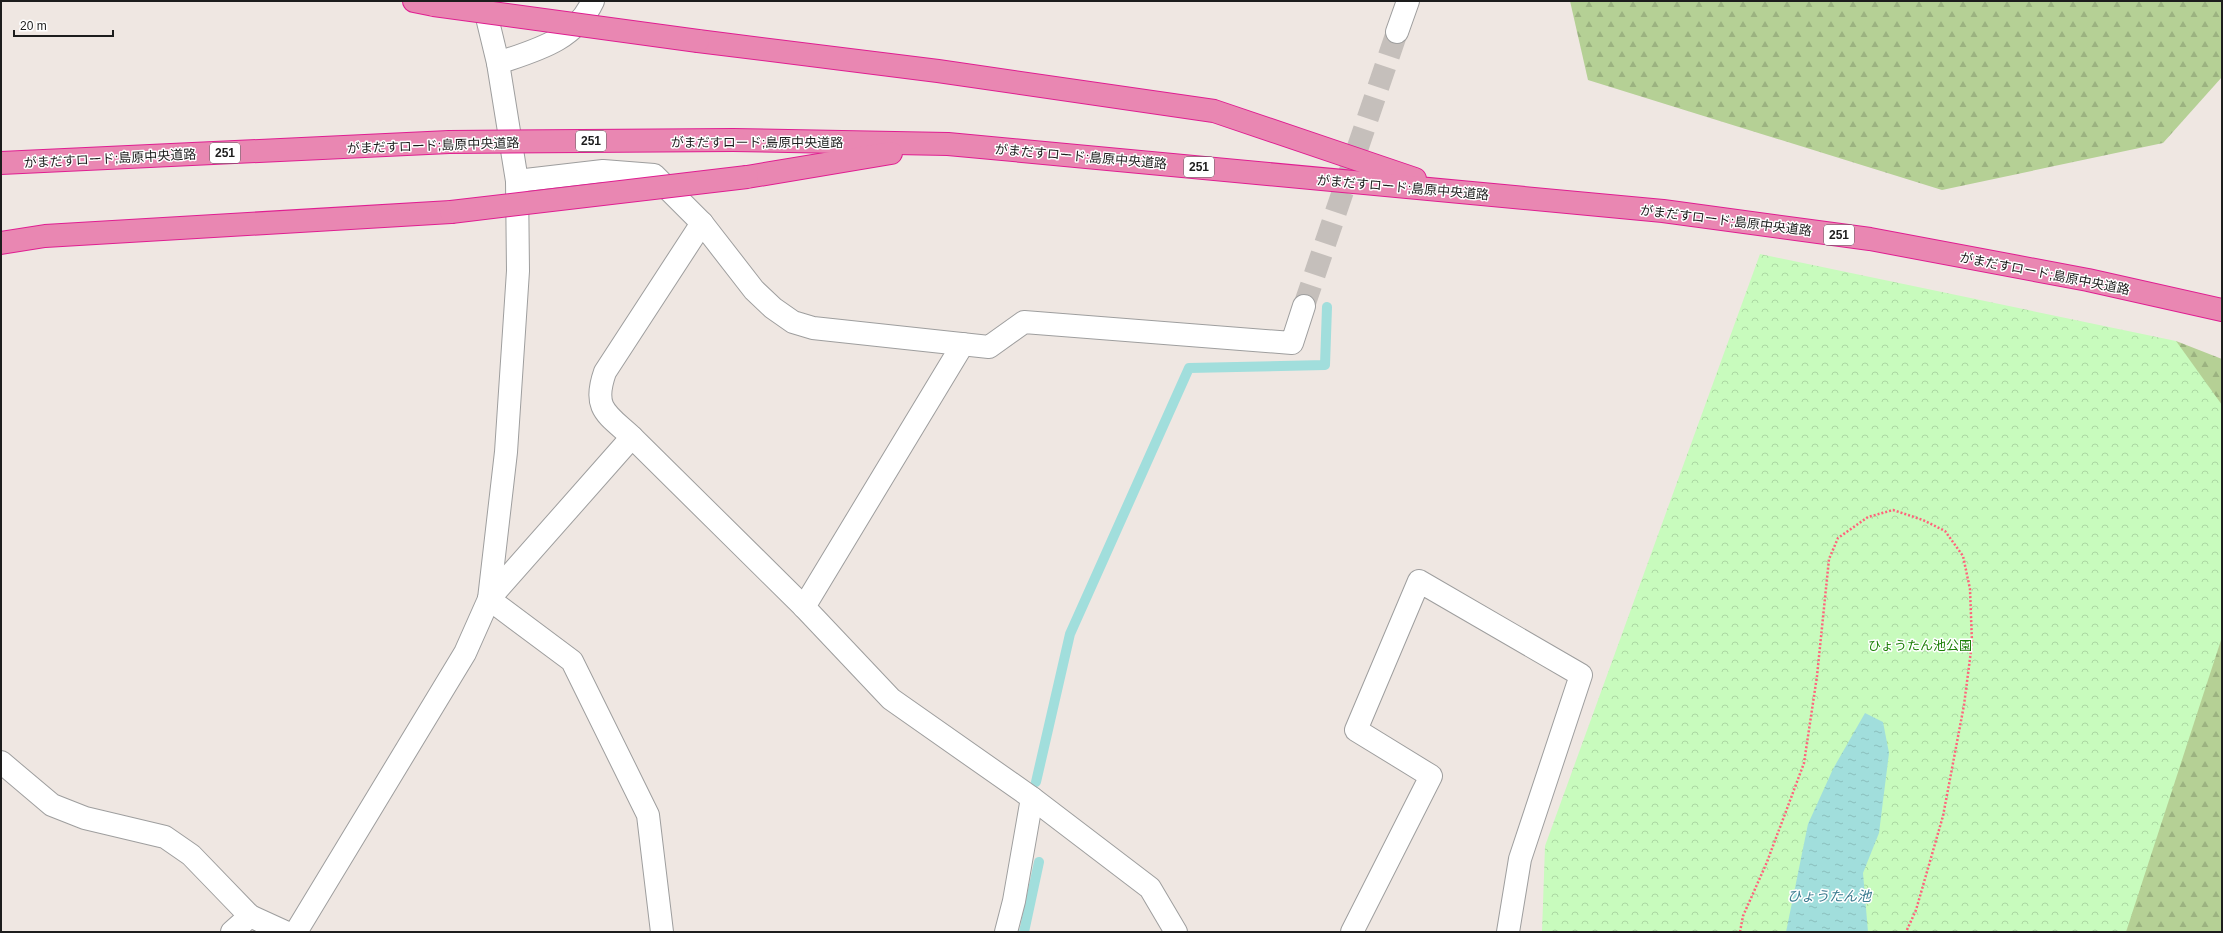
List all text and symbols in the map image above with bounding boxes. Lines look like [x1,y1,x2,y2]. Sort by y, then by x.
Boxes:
scale bar [14,12,113,38]
text: 20 m [20,19,47,33]
road number: 251 [576,131,606,151]
street label: がまだすロード;島原中央道路 [346,135,520,156]
street label: がまだすロード;島原中央道路 [671,135,843,150]
street label: がまだすロード;島原中央道路 [994,142,1168,171]
road number: 251 [210,143,240,163]
street label: がまだすロード;島原中央道路 [23,146,197,171]
road number: 251 [1184,157,1214,177]
street label: がまだすロード;島原中央道路 [1316,173,1490,202]
street label: がまだすロード;島原中央道路 [1639,203,1813,238]
road number: 251 [1824,225,1854,245]
street label: がまだすロード;島原中央道路 [1959,250,2131,297]
park label: ひょうたん池公園 [1868,638,1972,653]
water label: ひょうたん池 [1787,888,1873,904]

